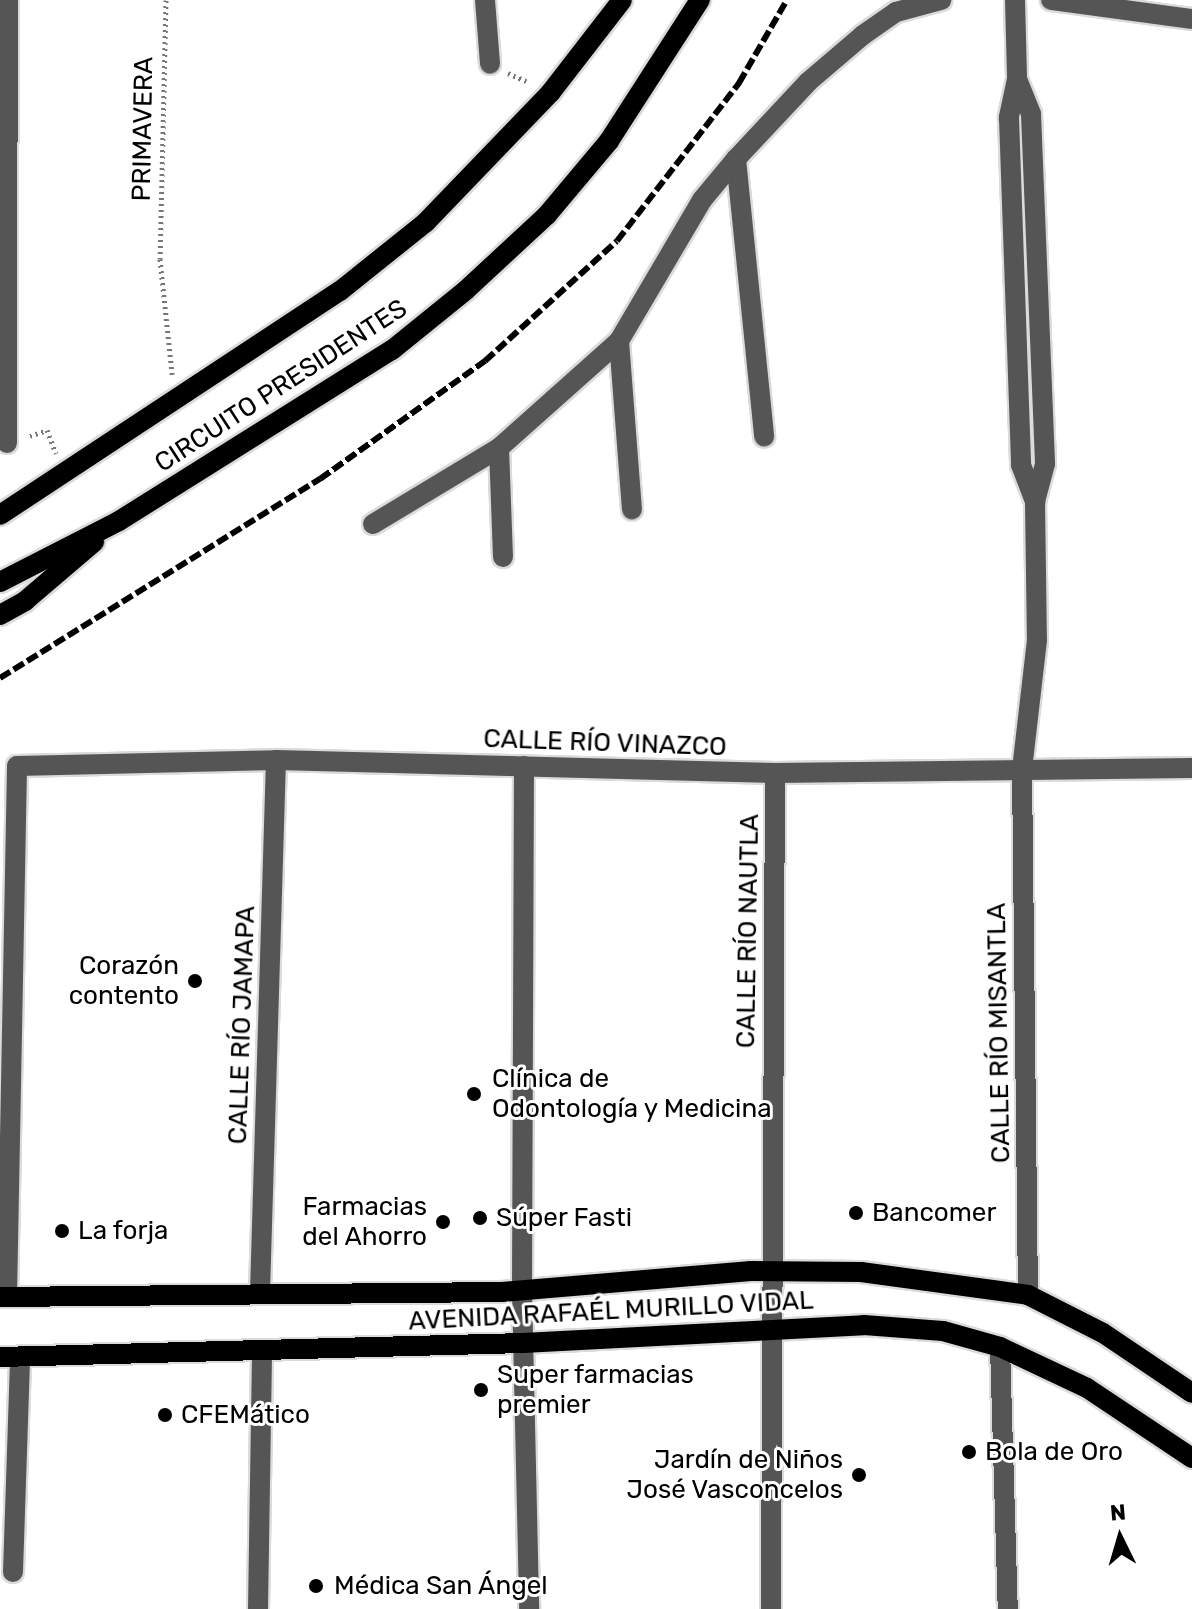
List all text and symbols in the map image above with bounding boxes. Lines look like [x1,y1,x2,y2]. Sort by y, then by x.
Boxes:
street label: PRIMAVERA [126,56,160,202]
street label: CIRCUITO PRESIDENTES [149,293,413,479]
street label: CALLE RÍO VINAZCO [483,723,727,763]
street label: CALLE RÍO NAUTLA [730,813,766,1049]
street label: CALLE RÍO MISANTLA [981,903,1017,1163]
street label: CALLE RÍO JAMAPA [222,905,262,1145]
place label: Corazón contento [69,950,179,1012]
marker: Corazón contento [186,972,204,990]
place label: Clínica de Odontología y Medicina [492,1063,773,1124]
marker: Clínica de Odontología y Medicina [463,1083,485,1105]
place label: Farmacias del Ahorro [302,1191,427,1252]
place label: Bancomer [872,1197,996,1229]
place label: Súper Fasti [496,1202,633,1234]
marker: Bancomer [847,1204,865,1222]
marker: Súper Fasti [471,1209,489,1227]
marker: Farmacias del Ahorro [434,1213,452,1231]
place label: La forja [78,1215,169,1247]
marker: La forja [53,1222,71,1240]
street label: AVENIDA RAFAÉL MURILLO VIDAL [406,1285,816,1337]
place label: Super farmacias premier [497,1359,695,1420]
marker: Super farmacias premier [472,1381,490,1399]
place label: CFEMático [181,1399,310,1431]
marker: CFEMático [156,1406,174,1424]
place label: Bola de Oro [985,1436,1123,1468]
marker: Bola de Oro [960,1443,978,1461]
place label: Jardín de Niños José Vasconcelos [626,1444,843,1506]
marker: Jardín de Niños José Vasconcelos [850,1466,868,1484]
north arrow [1080,1497,1160,1577]
text: N [1109,1498,1127,1527]
place label: Médica San Ángel [334,1570,548,1602]
marker: Médica San Ángel [305,1575,327,1597]

